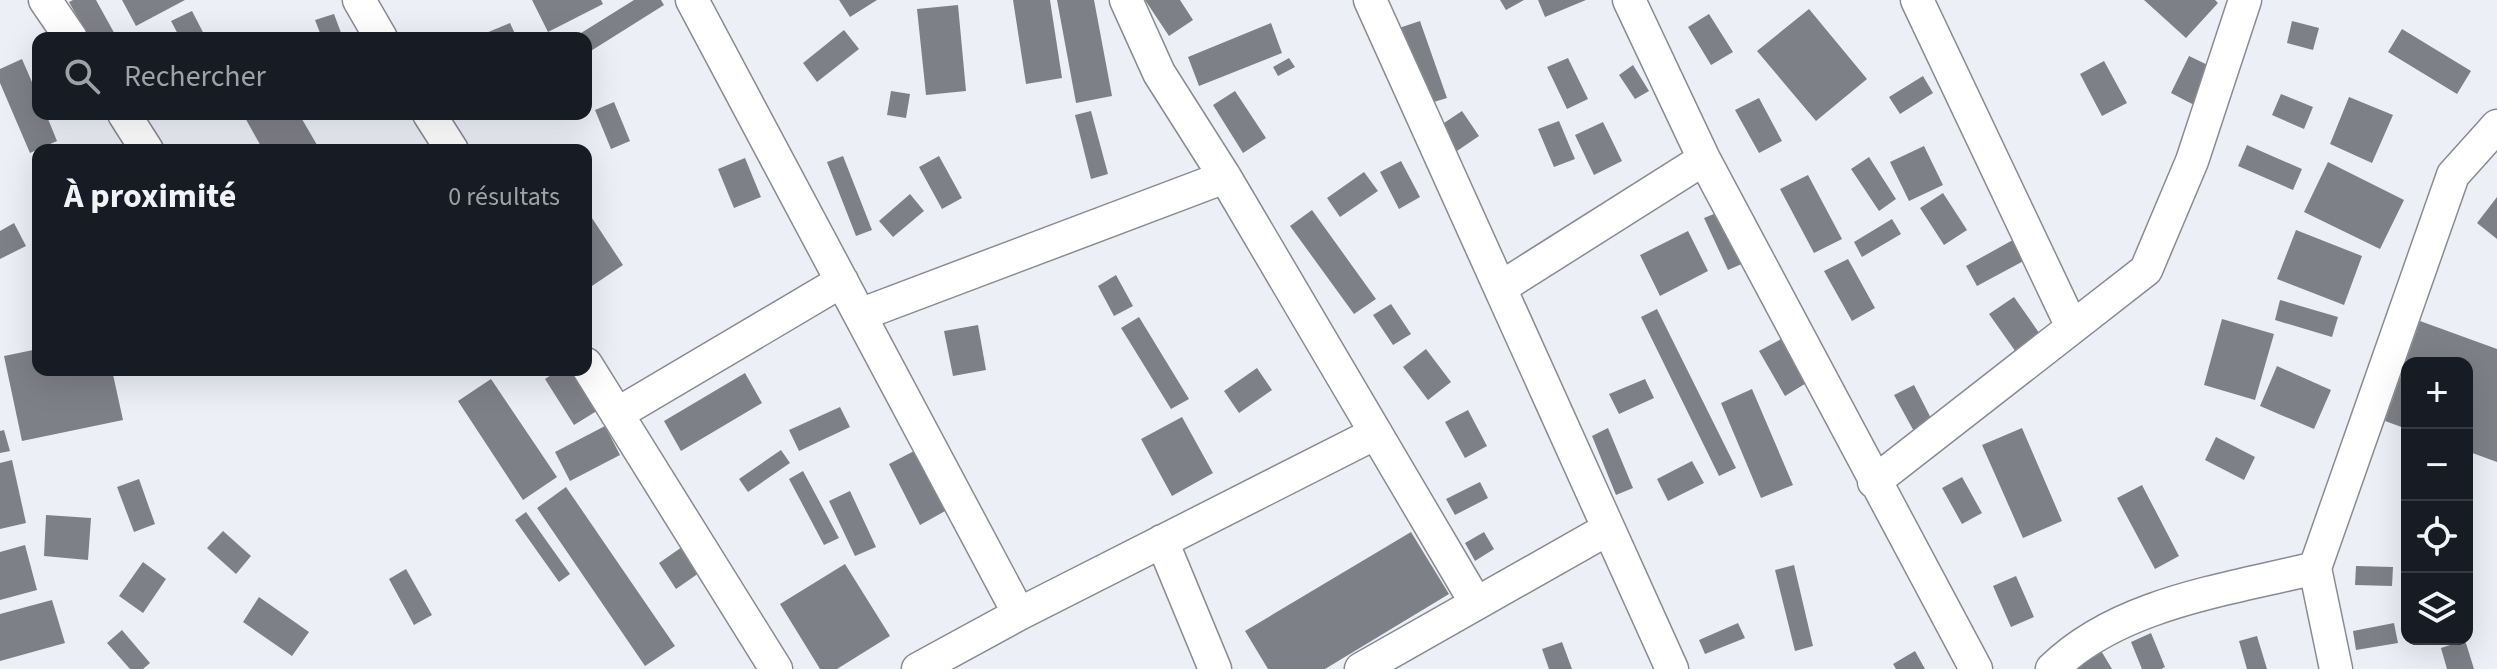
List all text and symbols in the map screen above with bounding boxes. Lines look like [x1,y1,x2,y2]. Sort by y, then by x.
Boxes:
search box [32,32,592,120]
icon: search [60,54,104,98]
text: Rechercher [124,55,266,98]
text: À proximité [64,172,236,221]
text: 0 résultats [448,178,560,215]
map controls [2401,357,2473,645]
button: + [2401,357,2473,429]
button: − [2401,429,2473,501]
button: locate [2401,501,2473,573]
button: layers [2401,573,2473,645]

